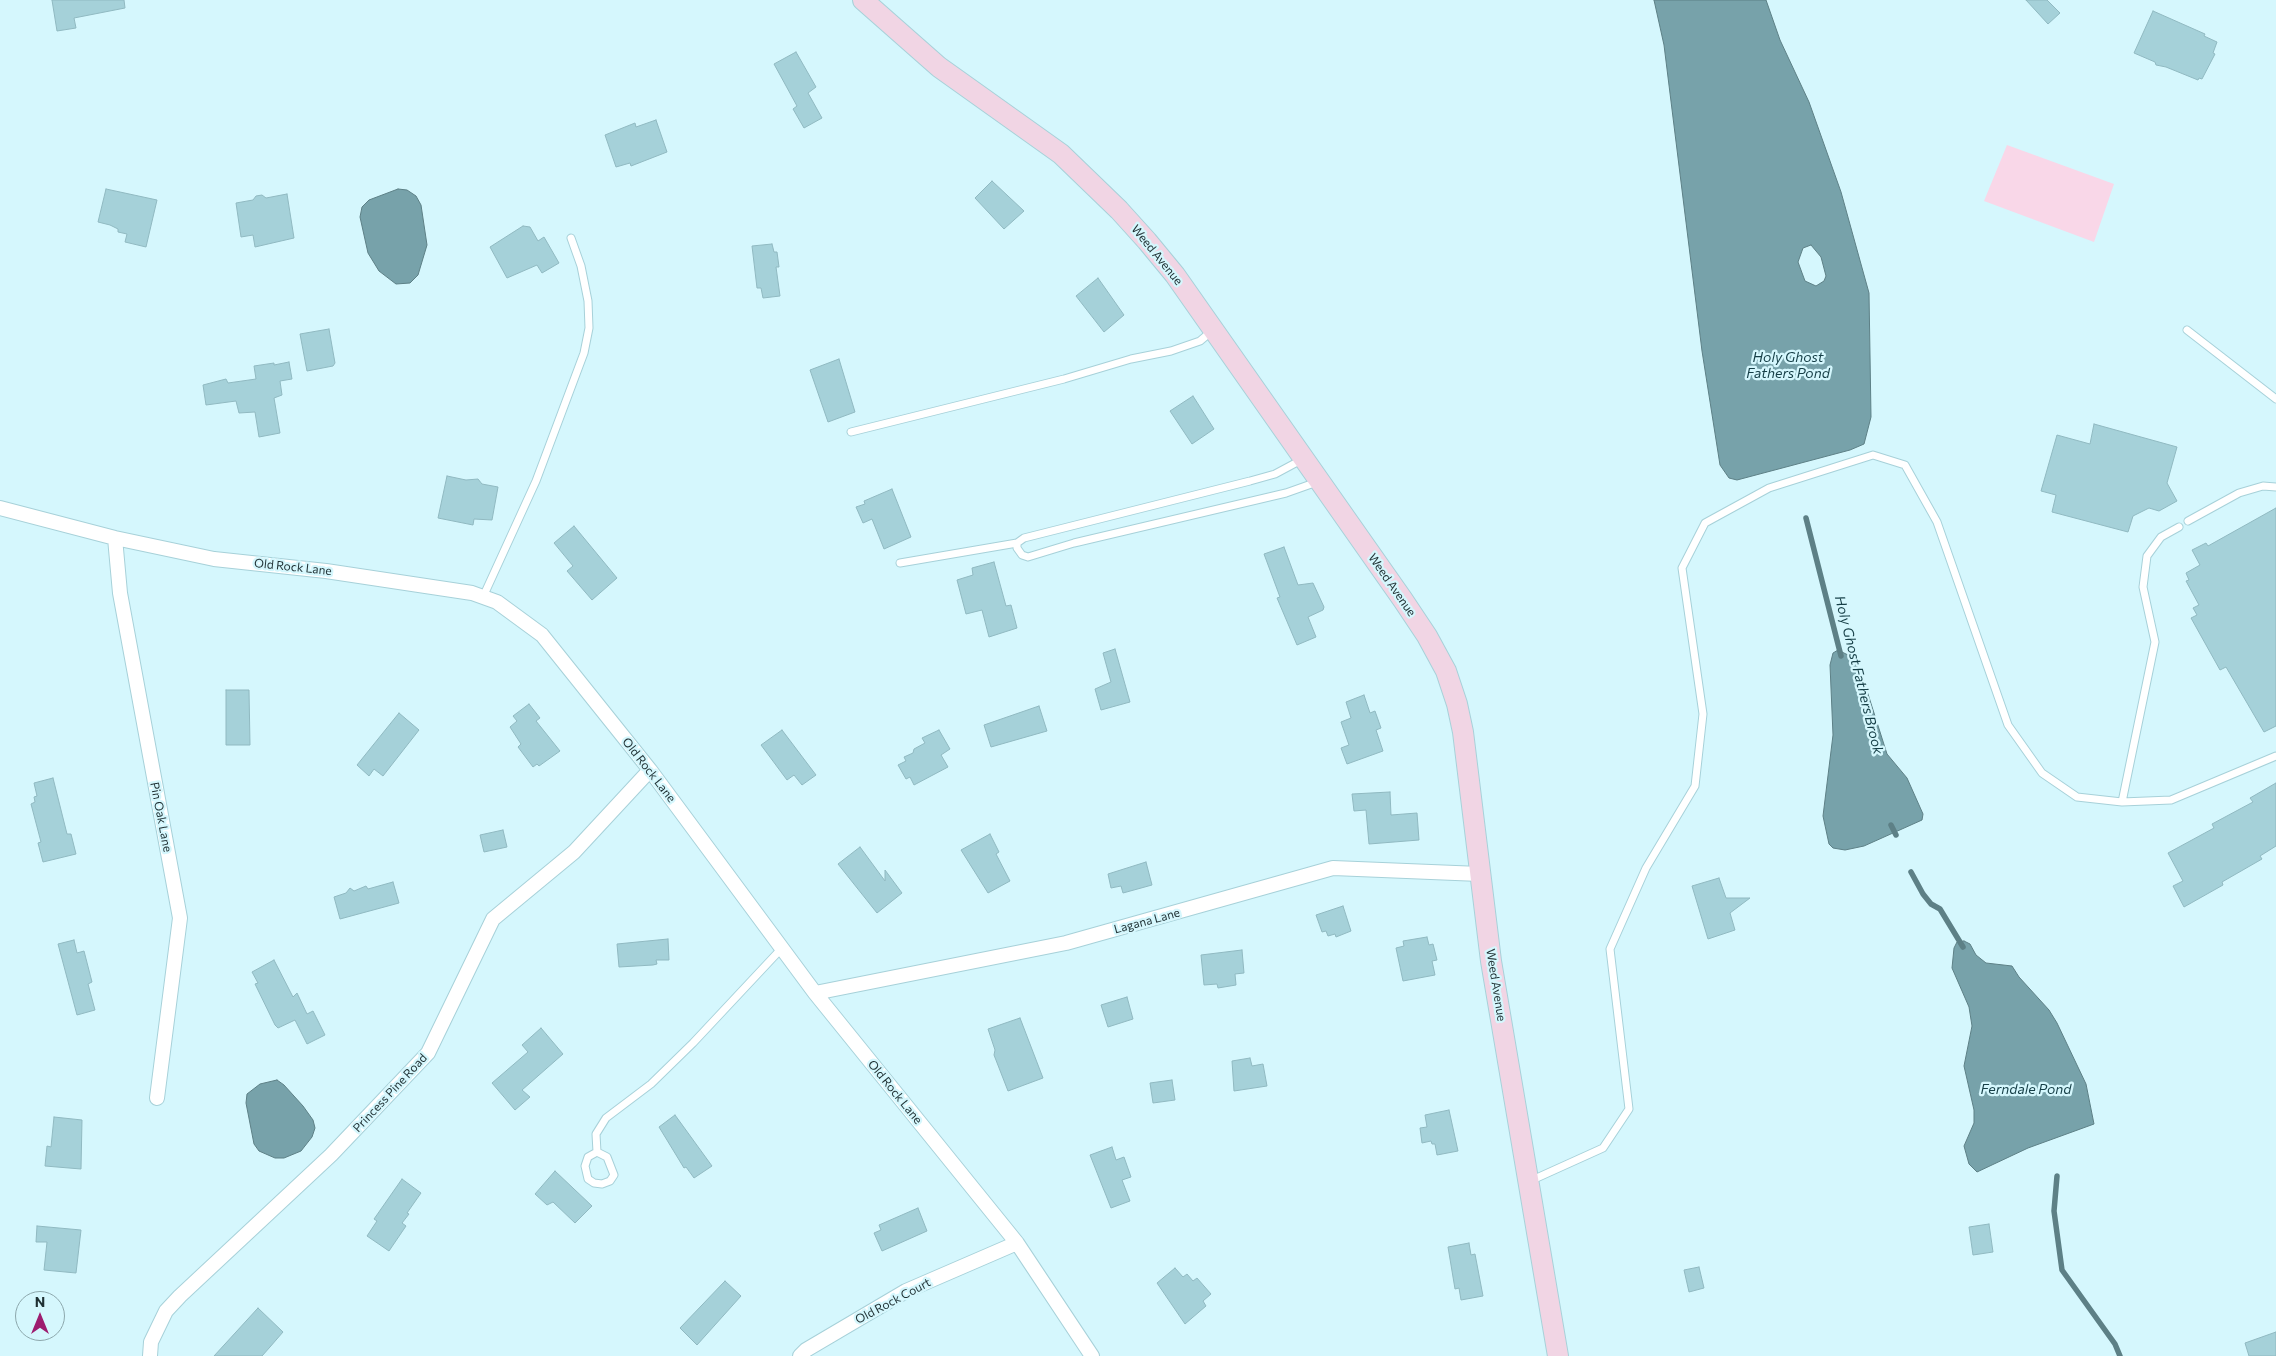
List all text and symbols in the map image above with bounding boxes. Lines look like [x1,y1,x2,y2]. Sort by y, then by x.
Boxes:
street label: Weed Avenue [1128,222,1186,288]
water label: Holy Ghost Fathers Pond [1746,349,1830,382]
street label: Weed Avenue [1365,551,1419,619]
street label: Old Rock Lane [253,556,333,578]
water label: Holy Ghost Fathers Brook [1831,594,1887,756]
street label: Old Rock Lane [619,735,679,805]
street label: Pin Oak Lane [147,781,175,853]
street label: Lagana Lane [1112,905,1182,937]
street label: Weed Avenue [1483,948,1509,1022]
street label: Princess Pine Road [350,1051,430,1135]
street label: Old Rock Lane [865,1057,925,1127]
water label: Ferndale Pond [1981,1081,2071,1097]
street label: Old Rock Court [853,1275,933,1327]
north arrow [15,1291,65,1341]
text: N [35,1293,45,1310]

